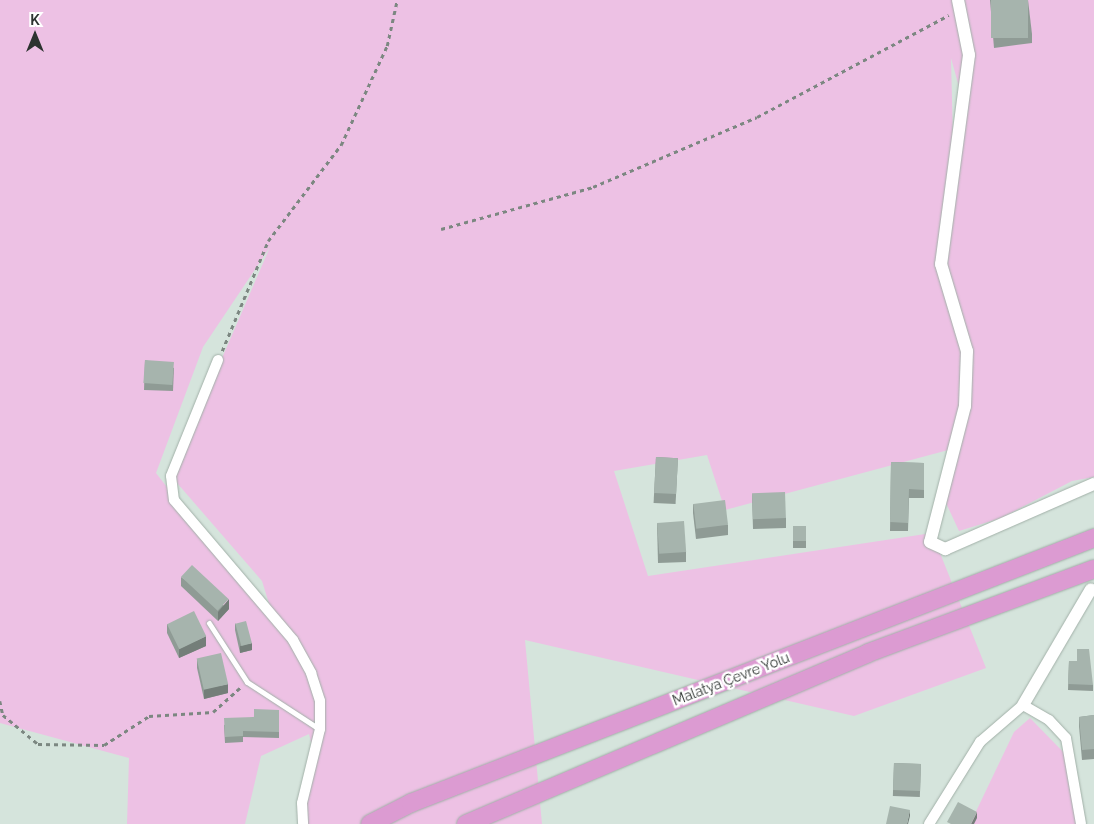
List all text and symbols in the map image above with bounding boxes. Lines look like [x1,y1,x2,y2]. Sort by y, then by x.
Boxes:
north arrow [10,10,60,60]
text: K [30,12,40,28]
street label: Malatya Çevre Yolu [670,649,792,709]

